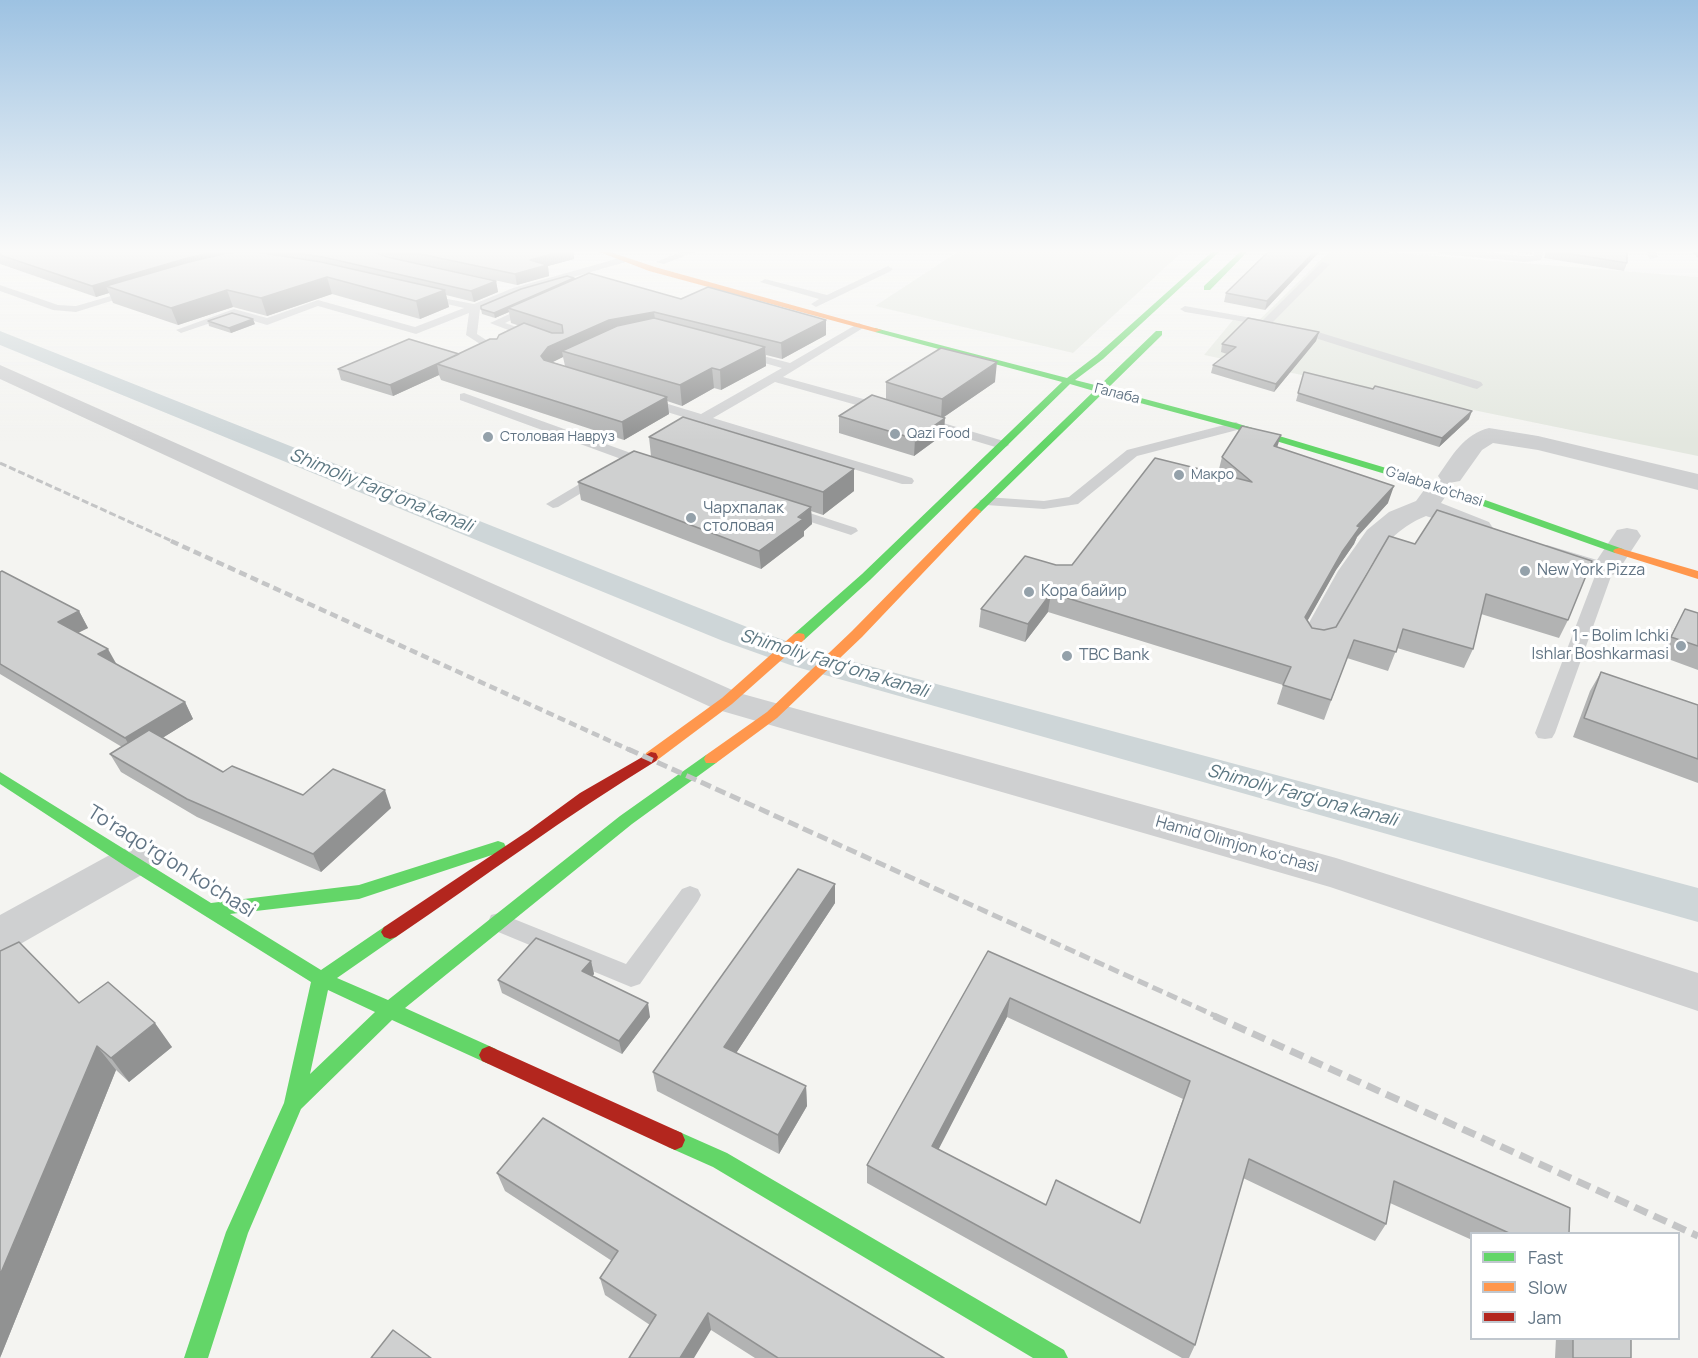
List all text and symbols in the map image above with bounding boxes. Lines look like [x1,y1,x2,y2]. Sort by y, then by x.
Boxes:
street label: Галаба [1093,380,1141,408]
place label: Qazi Food [907,426,970,442]
marker: Qazi Food [888,427,902,441]
place label: Столовая Навруз [500,429,615,445]
marker: Столовая Навруз [481,430,495,444]
water label: Shimoliy Fargʻona kanali [286,444,476,538]
street label: G'alaba ko'chasi [1383,463,1485,511]
place label: Макро [1191,467,1234,483]
marker: Макро [1172,468,1186,482]
place label: Чархпалак столовая [703,499,784,537]
marker: Чархпалак столовая [684,511,698,525]
place label: New York Pizza [1537,561,1645,581]
marker: New York Pizza [1518,564,1532,578]
place label: Кора байир [1041,582,1127,602]
marker: Кора байир [1022,585,1036,599]
water label: Shimoliy Fargʻona kanali [737,625,931,703]
place label: 1 - Bolim Ichki Ishlar Boshkarmasi [1531,627,1669,665]
marker: 1 - Bolim Ichki Ishlar Boshkarmasi [1674,639,1688,653]
place label: TBC Bank [1079,646,1149,666]
marker: TBC Bank [1060,649,1074,663]
water label: Shimoliy Fargʻona kanali [1205,760,1399,832]
street label: To'raqo'rg'on ko'chasi [83,801,259,923]
street label: Hamid Olimjon koʻchasi [1153,813,1321,877]
legend [1470,1232,1680,1340]
text: Fast [1528,1245,1563,1269]
text: Slow [1528,1275,1567,1299]
text: Jam [1528,1305,1562,1329]

